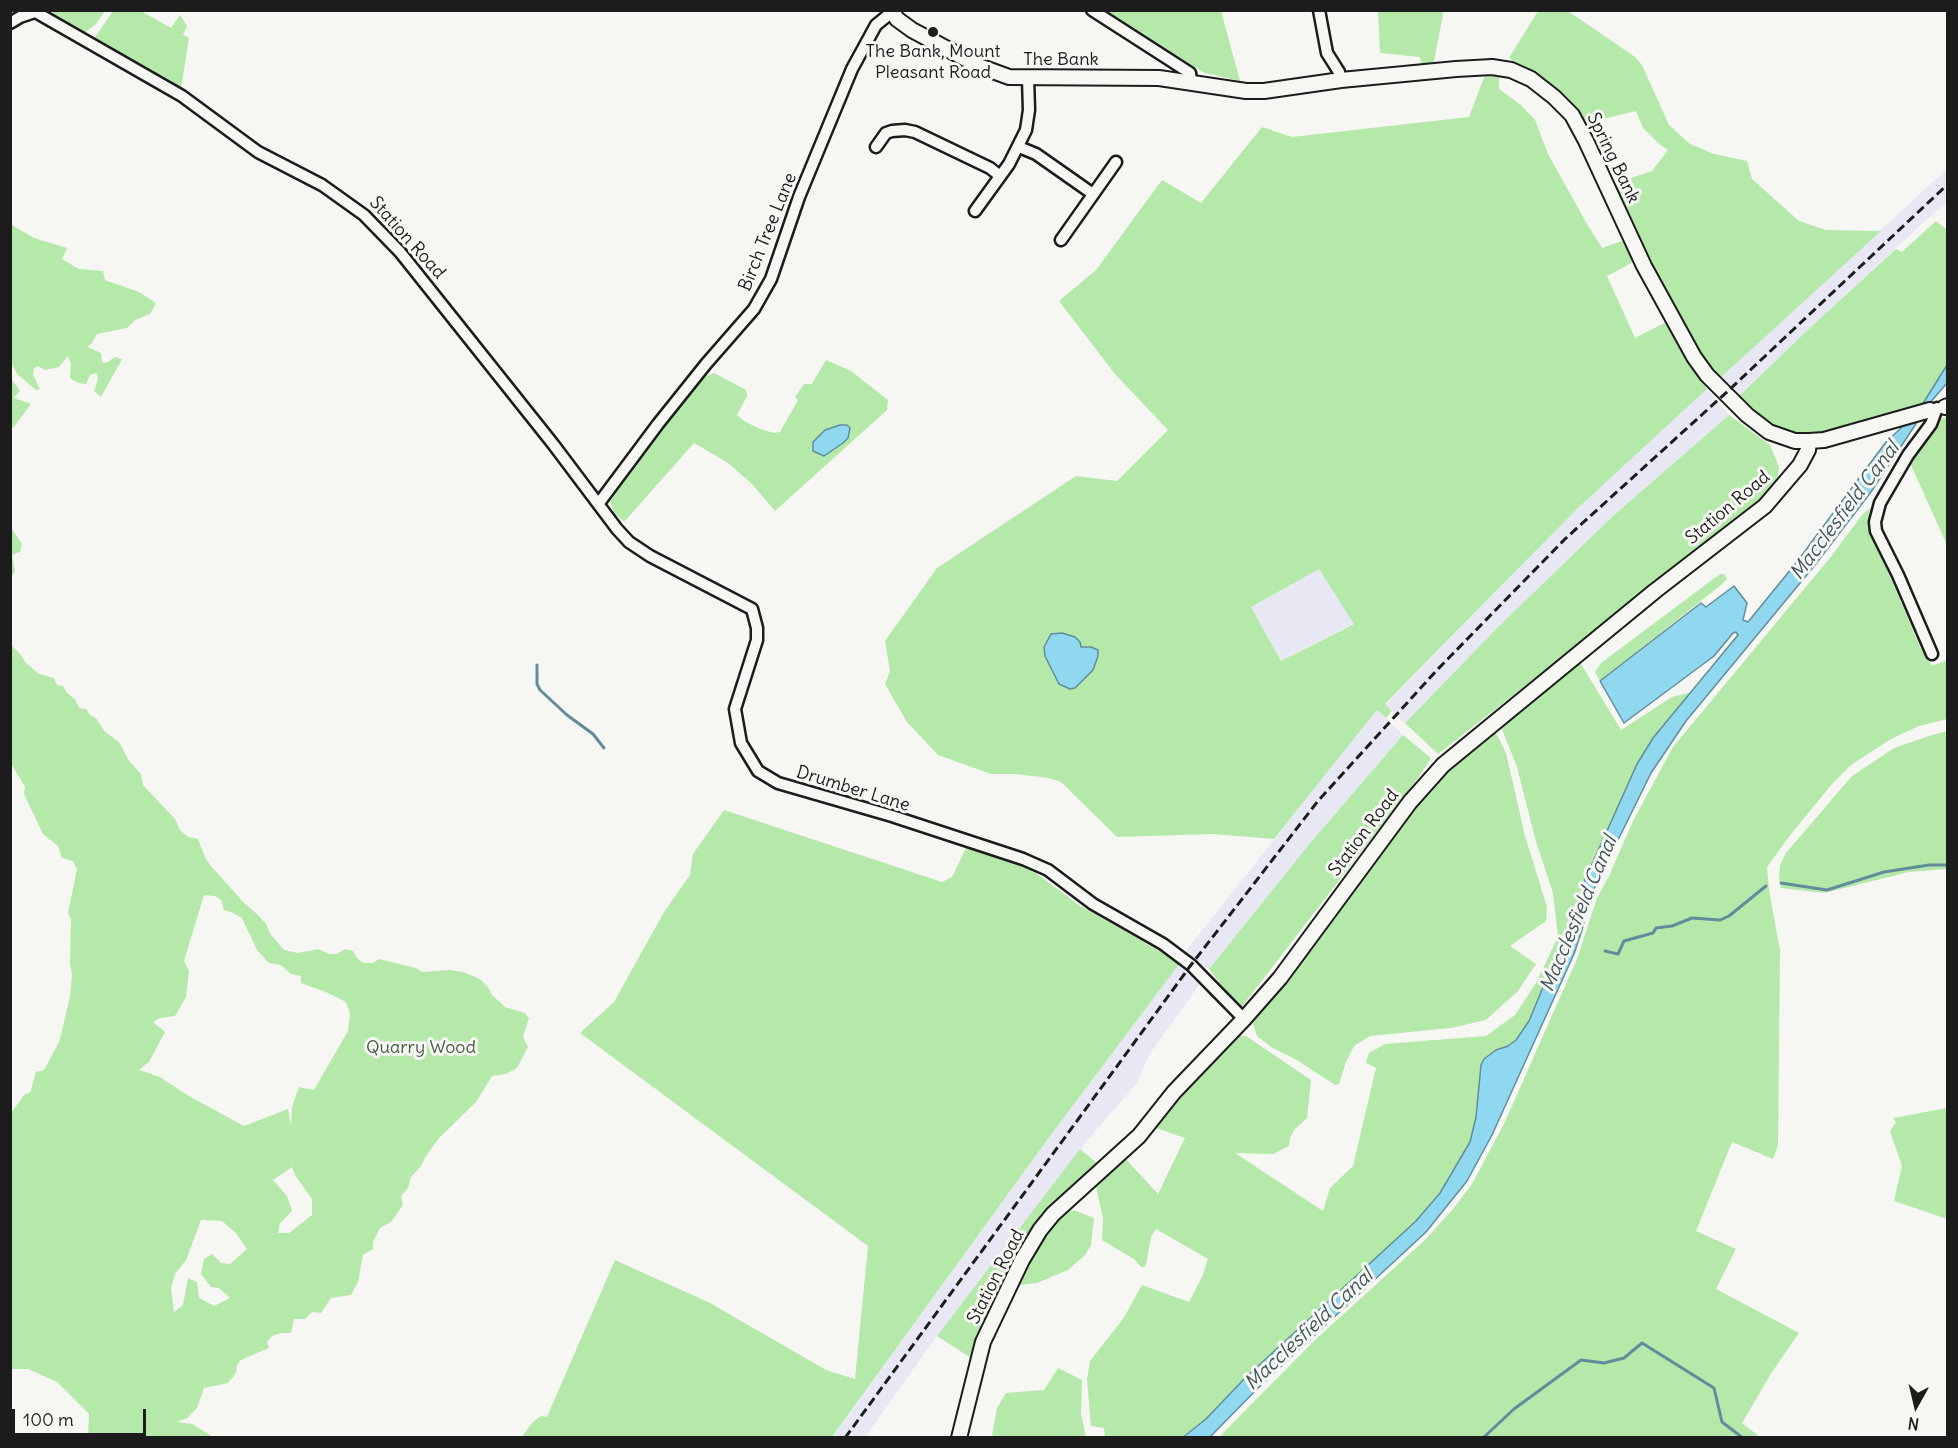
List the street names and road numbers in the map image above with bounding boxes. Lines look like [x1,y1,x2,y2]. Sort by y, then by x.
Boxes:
street label: The Bank [1023,49,1099,71]
street label: Spring Bank [1582,109,1644,207]
street label: Birch Tree Lane [734,170,802,294]
street label: Station Road [364,192,450,284]
street label: Station Road [1682,467,1774,549]
street label: Drumber Lane [794,761,912,817]
street label: Station Road [1324,785,1404,881]
street label: Station Road [963,1226,1029,1328]

